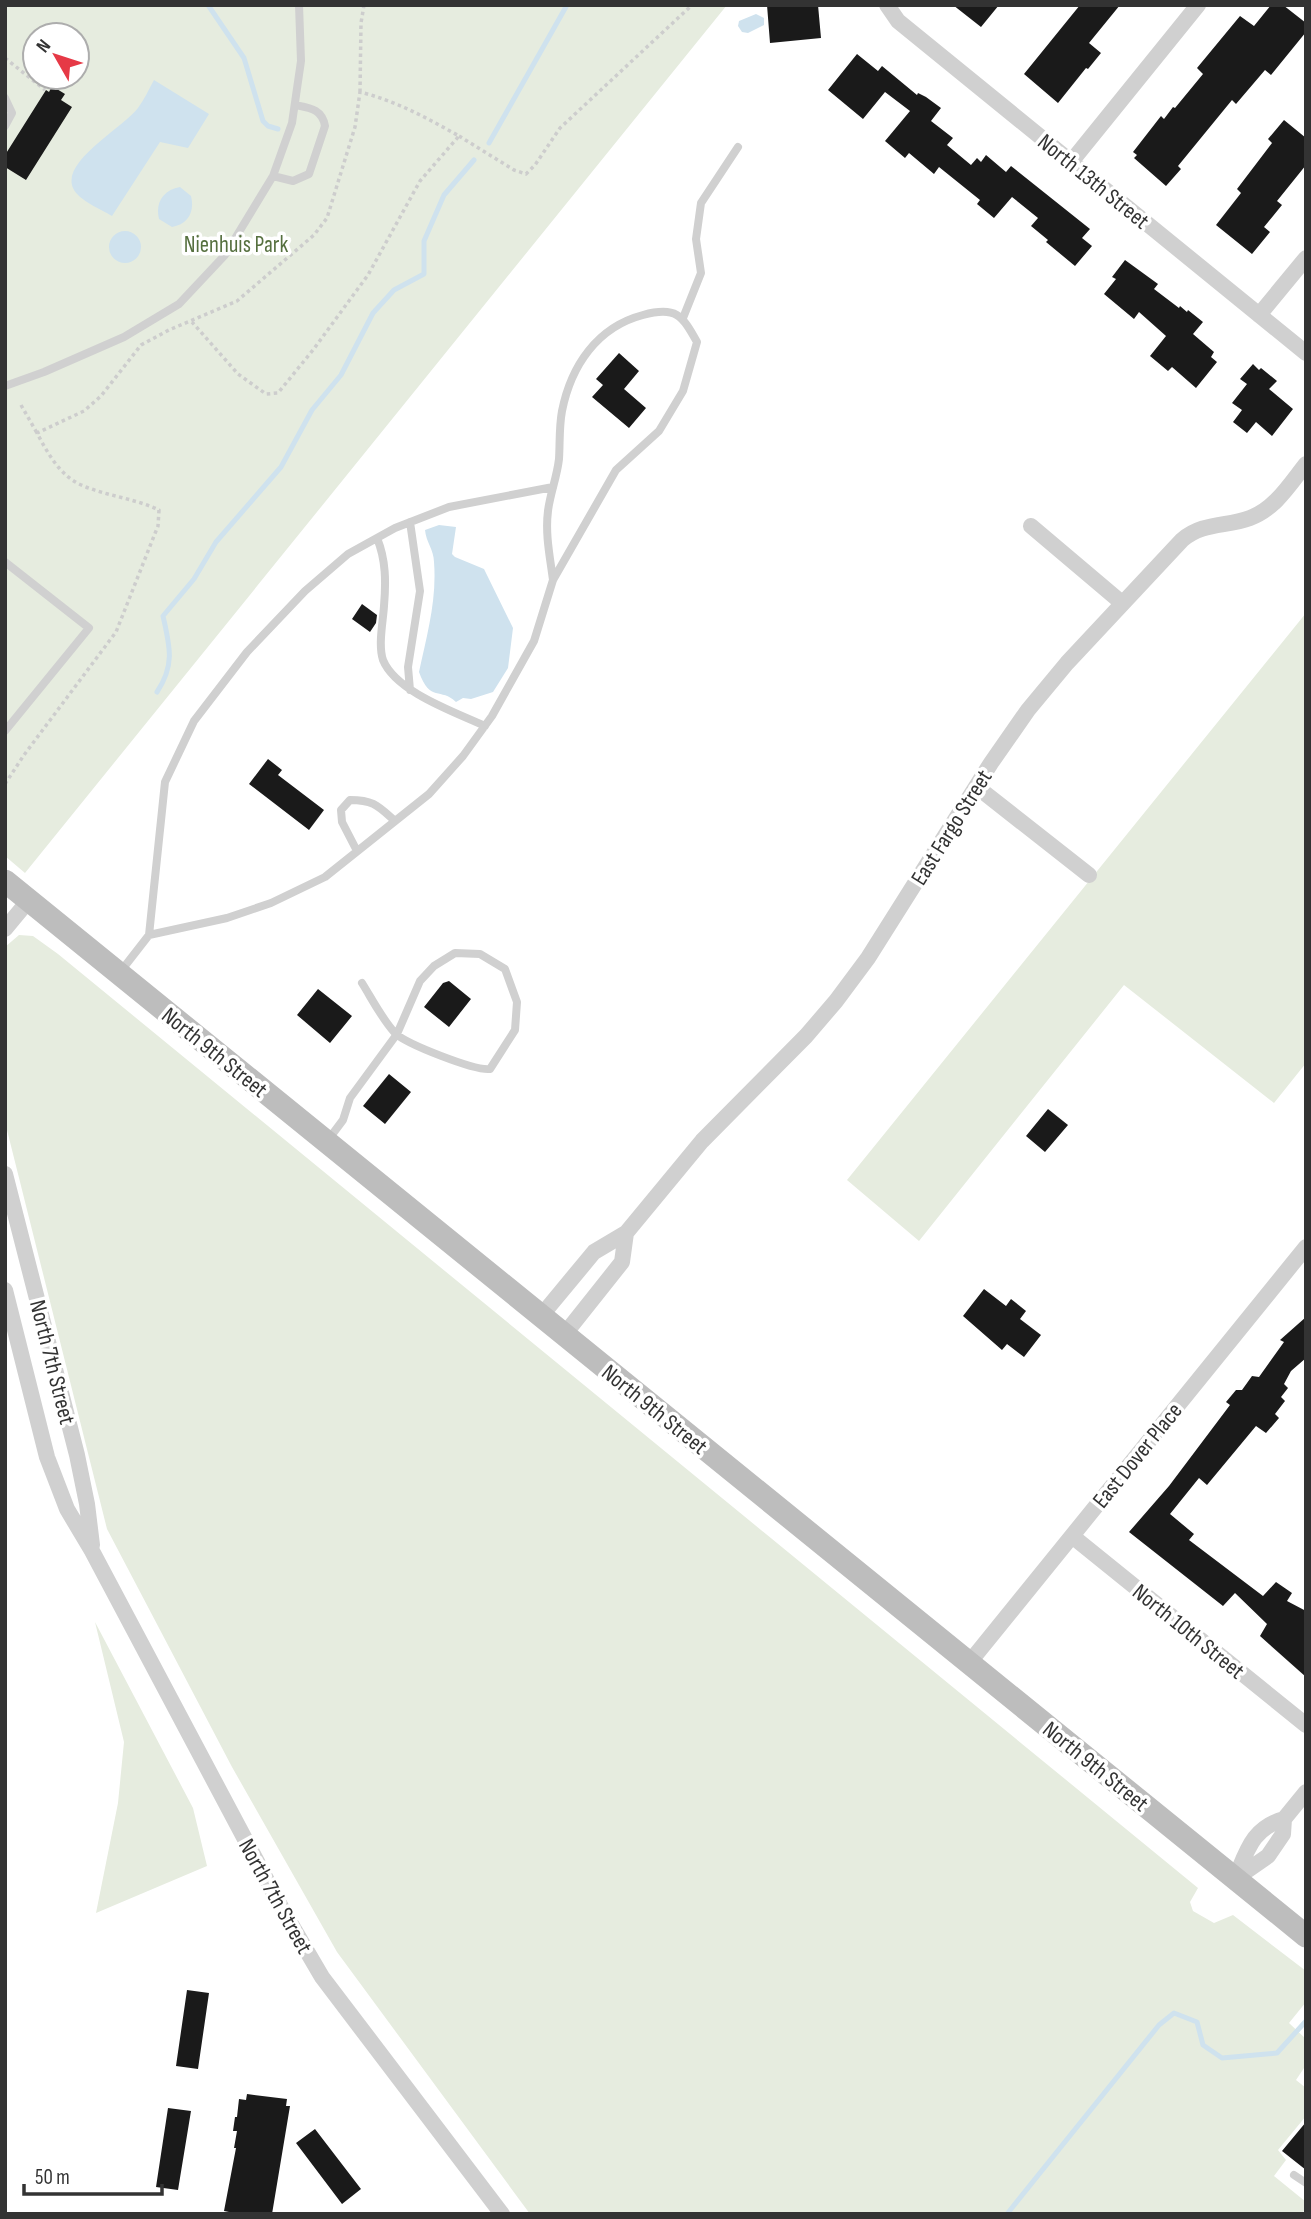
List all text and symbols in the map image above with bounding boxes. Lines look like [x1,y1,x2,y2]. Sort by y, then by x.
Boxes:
north arrow [21,21,91,91]
text: N [32,35,56,57]
street label: North 13th Street [1032,128,1155,235]
park label: Nienhuis Park [184,231,288,259]
street label: East Fargo Street [905,765,998,890]
street label: North 9th Street [156,1002,273,1104]
street label: North 7th Street [23,1297,81,1427]
street label: North 9th Street [596,1359,713,1461]
street label: East Dover Place [1087,1397,1189,1514]
street label: North 10th Street [1127,1578,1250,1685]
street label: North 9th Street [1037,1716,1154,1818]
street label: North 7th Street [232,1834,318,1959]
scale bar [24,2152,163,2196]
text: 50 m [35,2165,70,2190]

